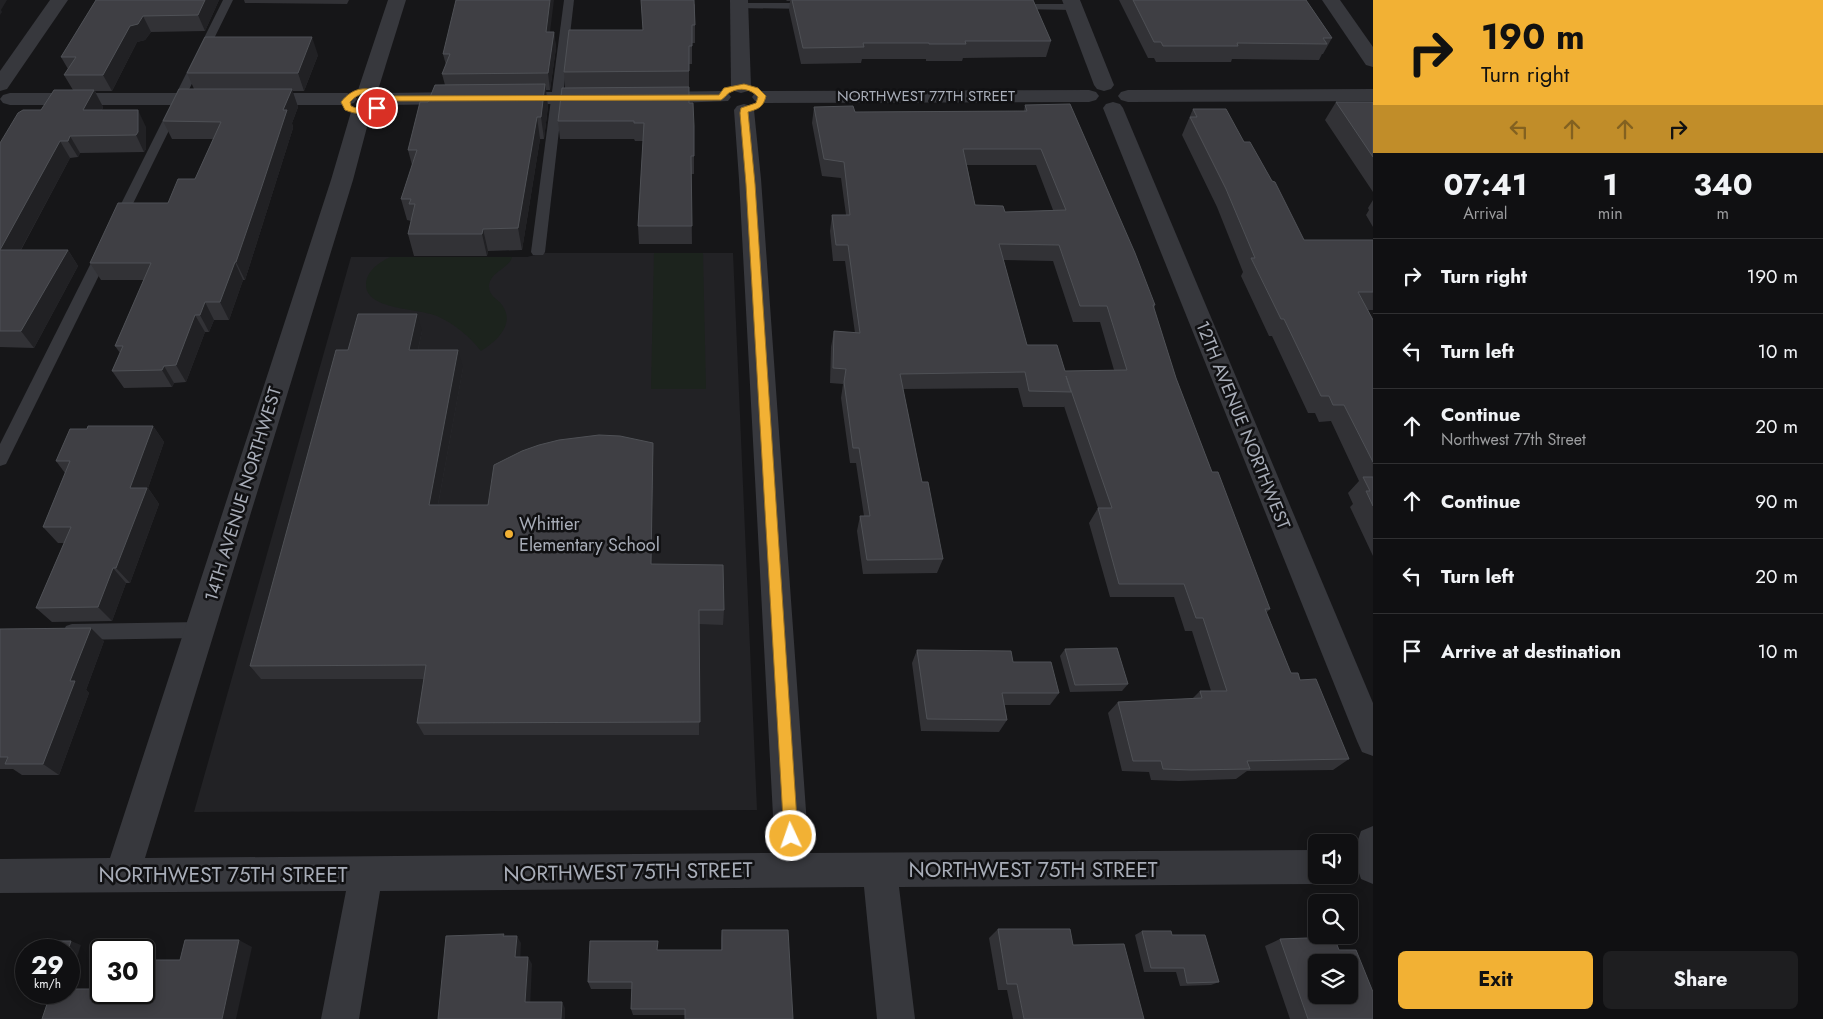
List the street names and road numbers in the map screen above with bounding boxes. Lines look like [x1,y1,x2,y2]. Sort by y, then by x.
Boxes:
street label: NORTHWEST 77TH STREET [837,85,1015,107]
street label: 12TH AVENUE NORTHWEST [1189,317,1297,534]
street label: 14TH AVENUE NORTHWEST [198,383,288,604]
street label: NORTHWEST 75TH STREET [503,855,753,889]
street label: NORTHWEST 75TH STREET [908,855,1158,885]
street label: NORTHWEST 75TH STREET [98,860,348,890]

